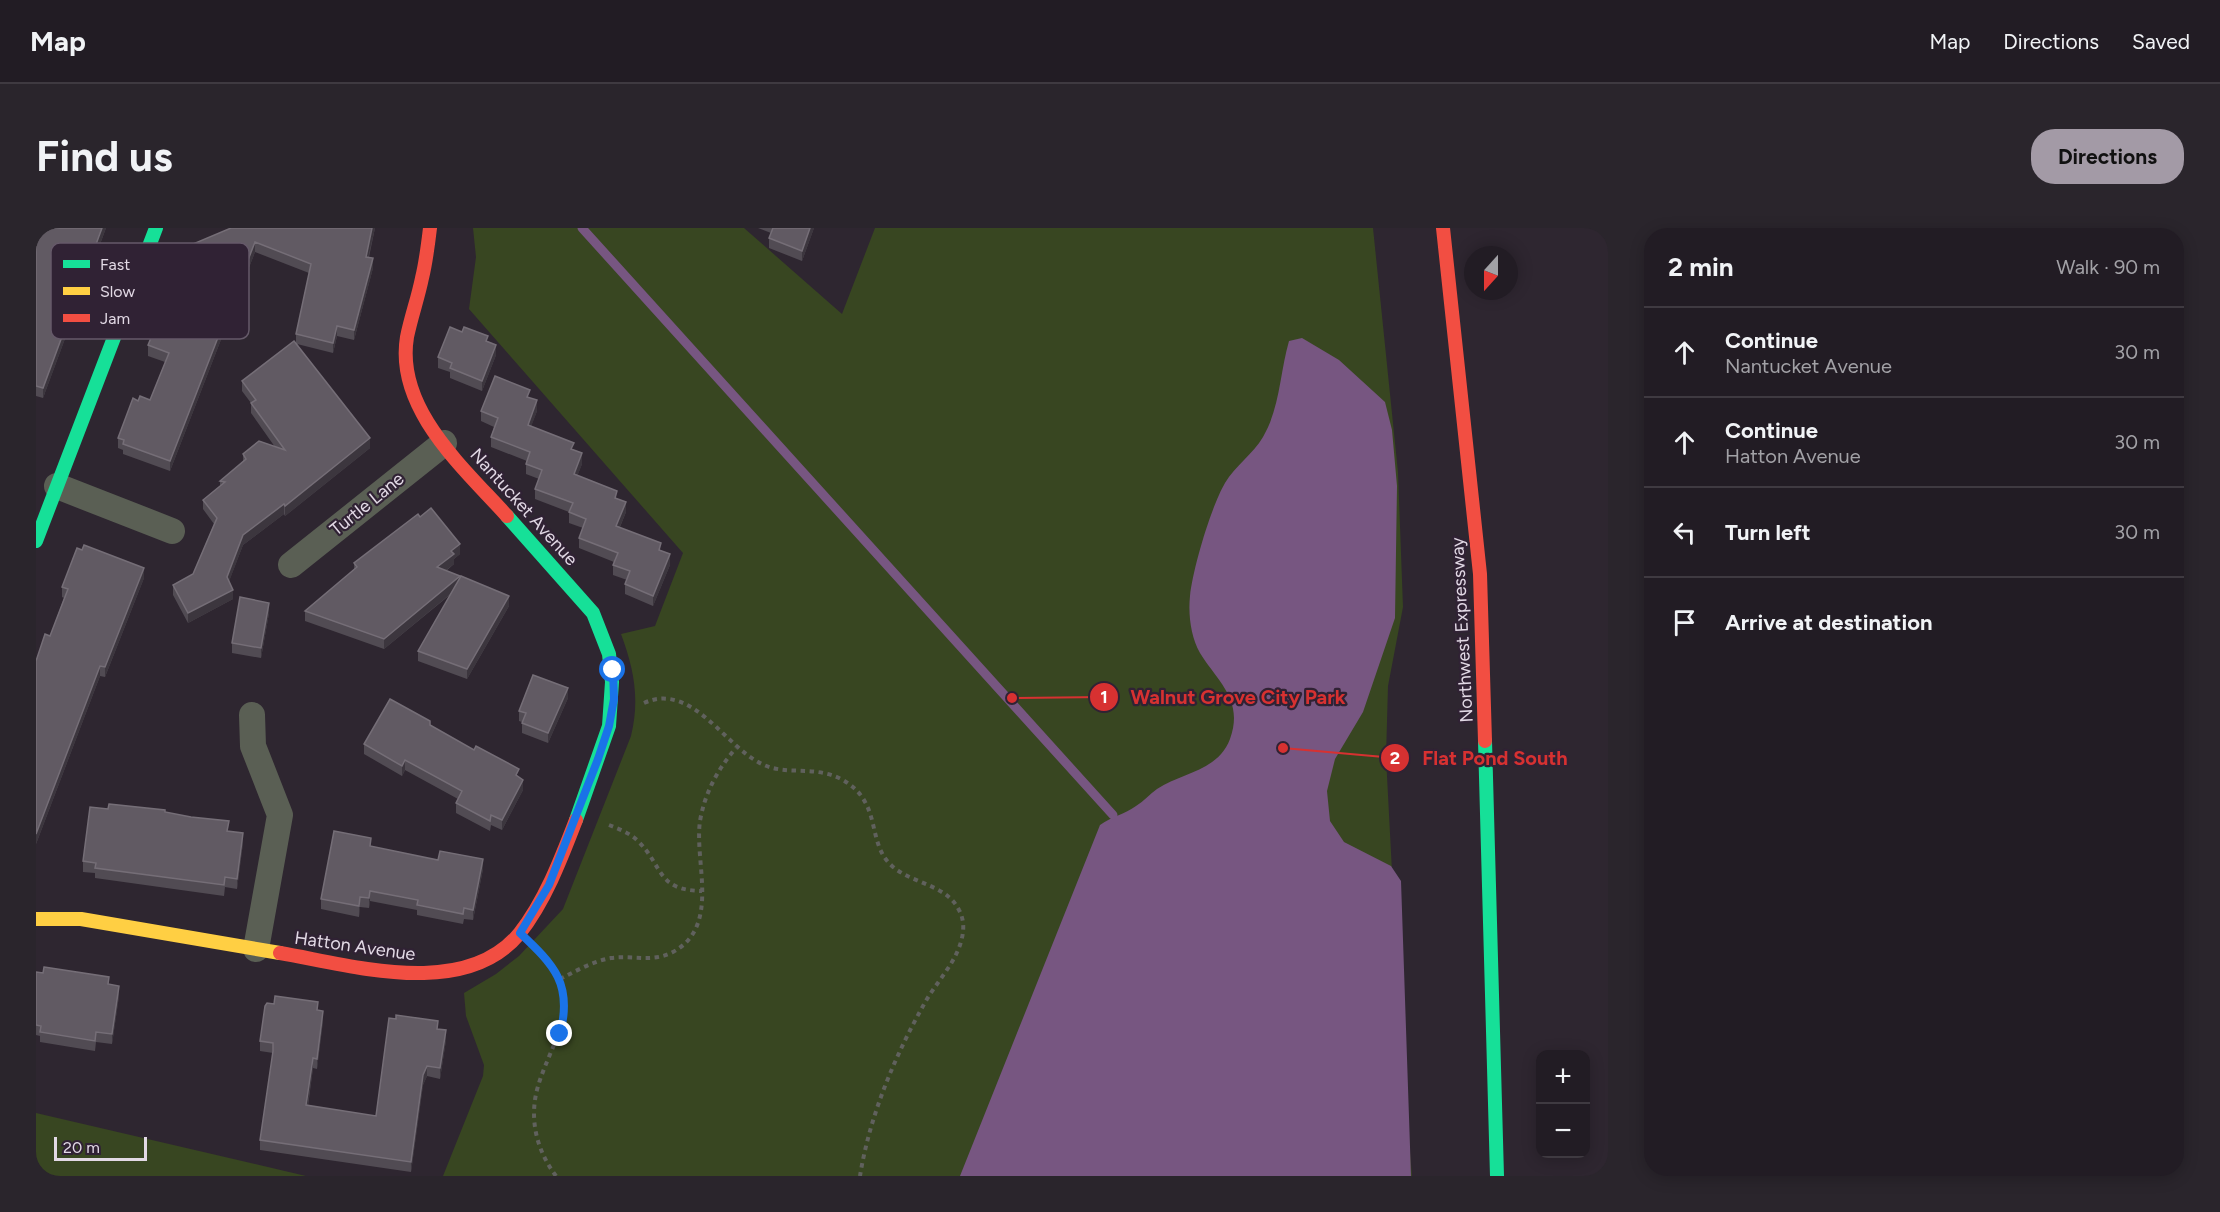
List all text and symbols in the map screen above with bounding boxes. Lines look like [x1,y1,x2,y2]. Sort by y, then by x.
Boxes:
text: Map [30,24,86,58]
text: Map [1929,29,1970,54]
text: Directions [2003,29,2099,54]
text: Saved [2132,29,2190,54]
button: Directions [2031,129,2184,184]
text: Find us [36,131,173,182]
legend [51,243,249,339]
north arrow [1464,246,1518,300]
text: 2 min [1668,251,1734,283]
text: Fast [100,255,130,274]
text: Walk · 90 m [2056,255,2160,279]
text: Slow [100,282,135,301]
text: Jam [100,309,130,328]
text: Continue [1725,327,1818,354]
icon: ahead [1668,336,1701,369]
text: 30 m [2114,340,2160,364]
text: Nantucket Avenue [1725,354,1892,378]
text: Continue [1725,417,1818,444]
icon: ahead [1668,426,1701,459]
text: 30 m [2114,430,2160,454]
street label: Nantucket Avenue [466,444,583,570]
text: Hatton Avenue [1725,444,1861,468]
street label: Turtle Lane [326,467,409,540]
icon: left [1668,516,1701,549]
text: Turn left [1725,519,1811,546]
text: 30 m [2114,520,2160,544]
street label: Northwest Expressway [1446,536,1478,723]
icon: arrive [1668,606,1701,639]
text: Arrive at destination [1725,609,1933,636]
route start [599,656,625,682]
callout: Walnut Grove City Park [1089,678,1358,716]
text: Walnut Grove City Park [1130,685,1346,709]
text: 1 [1100,686,1108,708]
callout: Flat Pond South [1380,739,1579,777]
text: Flat Pond South [1422,746,1568,770]
text: 2 [1390,747,1400,769]
street label: Hatton Avenue [293,927,417,965]
route end [546,1020,572,1046]
map controls [1536,1050,1590,1158]
button: + [1536,1050,1590,1104]
button: − [1536,1104,1590,1158]
scale bar [54,1134,147,1162]
text: 20 m [63,1138,100,1157]

